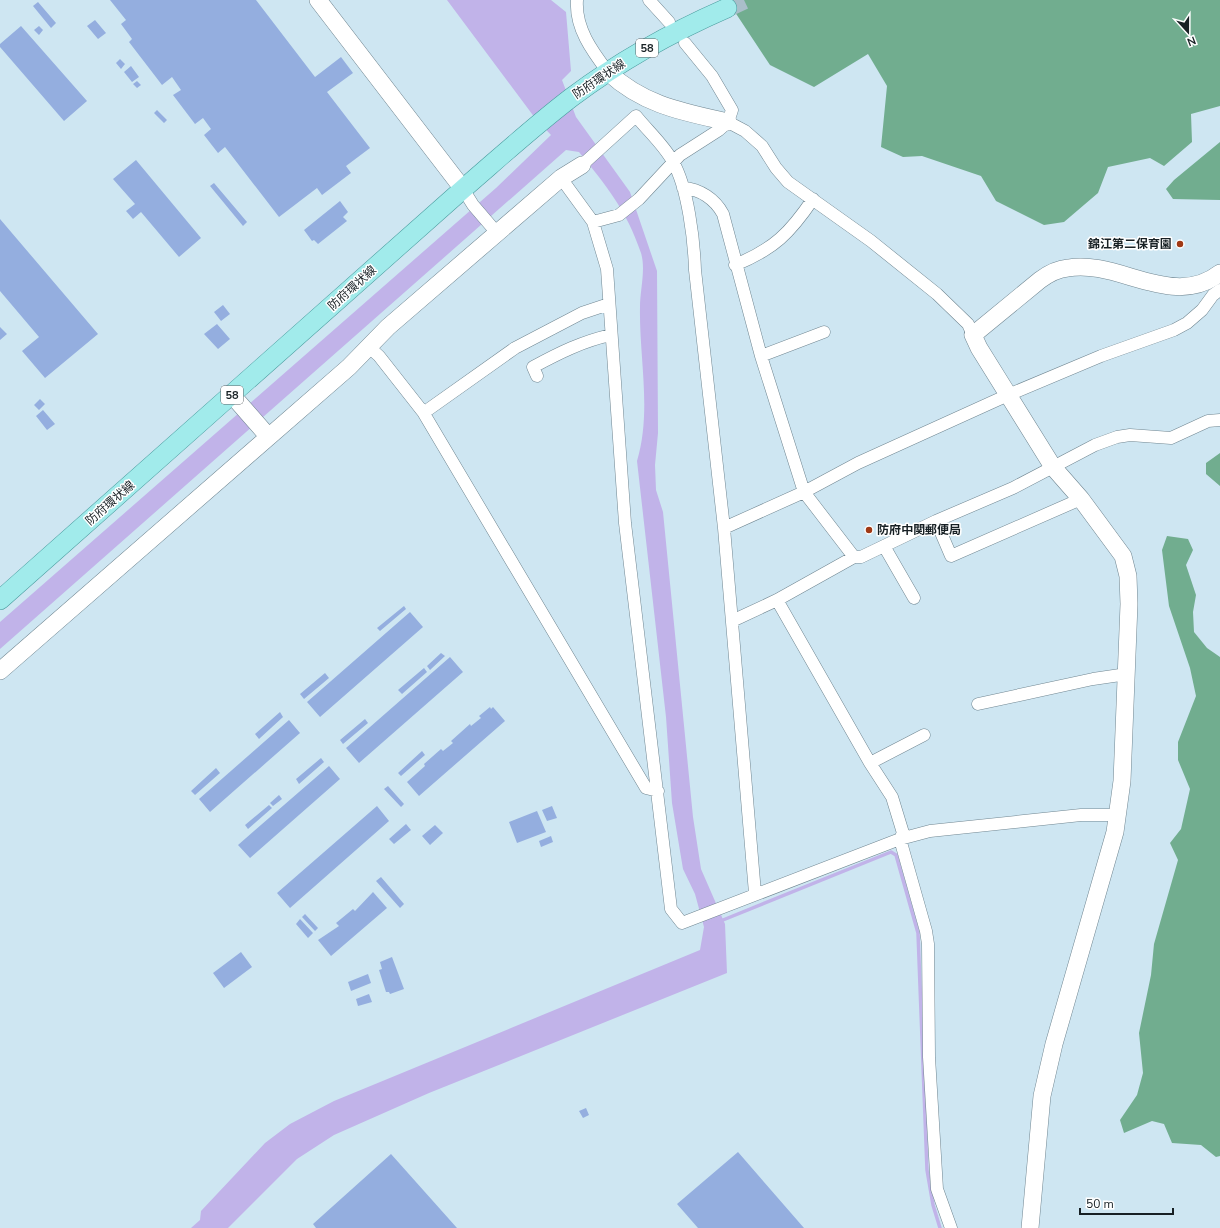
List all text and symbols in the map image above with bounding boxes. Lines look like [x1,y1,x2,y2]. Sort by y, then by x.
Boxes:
north arrow [1168,12,1208,52]
text: N [1185,32,1198,49]
road number: 58 [636,39,658,57]
street label: 防府環状線 [570,56,628,102]
place label: 錦江第二保育園 [1087,236,1172,252]
marker: 錦江第二保育園 [1175,239,1185,249]
street label: 防府環状線 [324,262,380,314]
road number: 58 [221,386,243,404]
street label: 防府環状線 [82,477,138,529]
place label: 防府中関郵便局 [877,522,961,538]
marker: 防府中関郵便局 [864,525,874,535]
scale bar [1080,1190,1173,1216]
text: 50 m [1086,1196,1114,1212]

